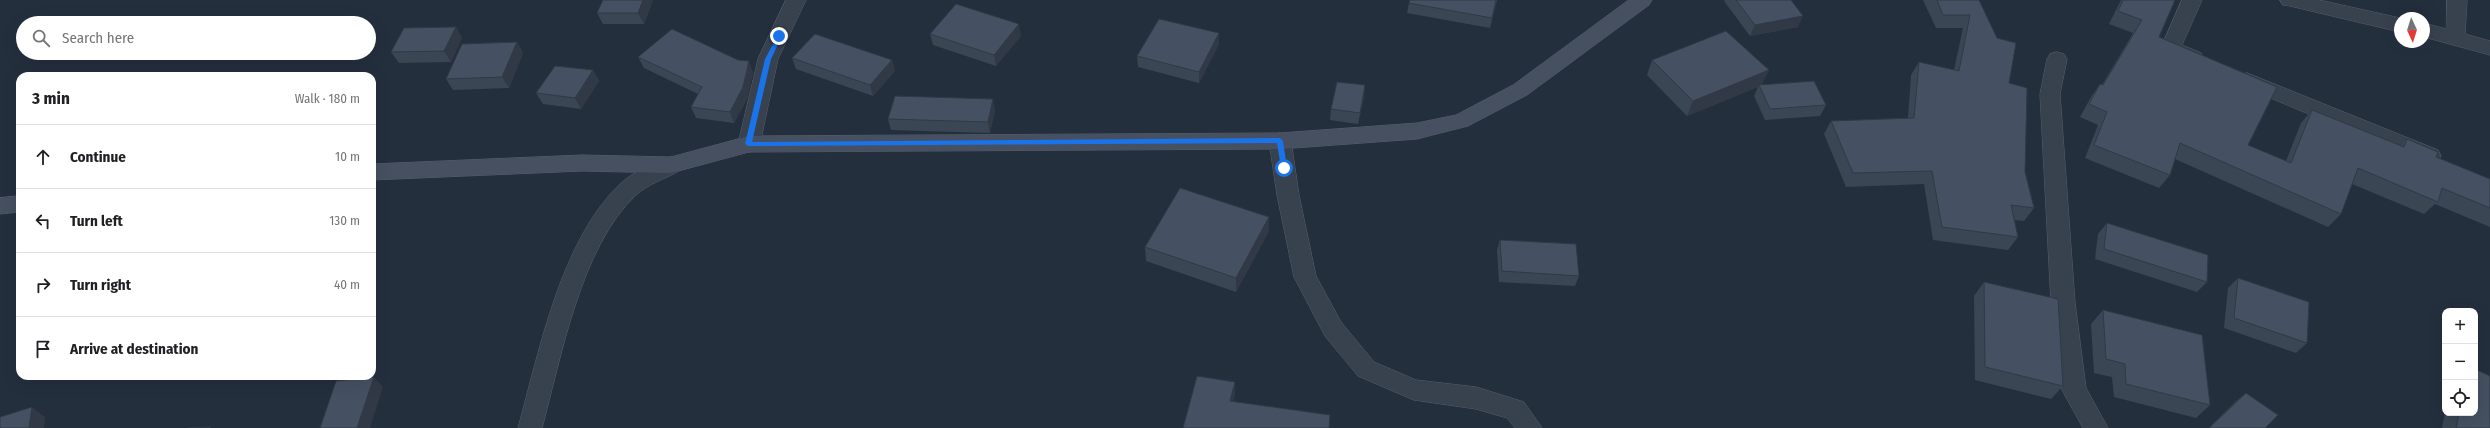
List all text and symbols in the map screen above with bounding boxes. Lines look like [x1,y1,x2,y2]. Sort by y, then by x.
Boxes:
north arrow [2394,12,2430,48]
search box [16,16,376,60]
icon: search [30,27,52,49]
route end [770,27,788,45]
text: Search here [62,29,134,47]
text: 3 min [32,88,70,109]
text: Walk · 180 m [295,91,360,106]
icon: ahead [32,146,54,168]
text: Continue [70,148,126,166]
text: 10 m [335,149,360,164]
route start [1275,159,1293,177]
icon: left [32,210,54,232]
text: Turn left [70,212,123,230]
text: 130 m [329,213,360,228]
icon: right [32,274,54,296]
text: Turn right [70,276,131,294]
text: 40 m [334,277,360,292]
map controls [2442,308,2478,416]
button: + [2442,308,2478,344]
icon: arrive [32,338,54,360]
text: Arrive at destination [70,340,198,358]
button: − [2442,344,2478,380]
button: locate [2442,380,2478,416]

